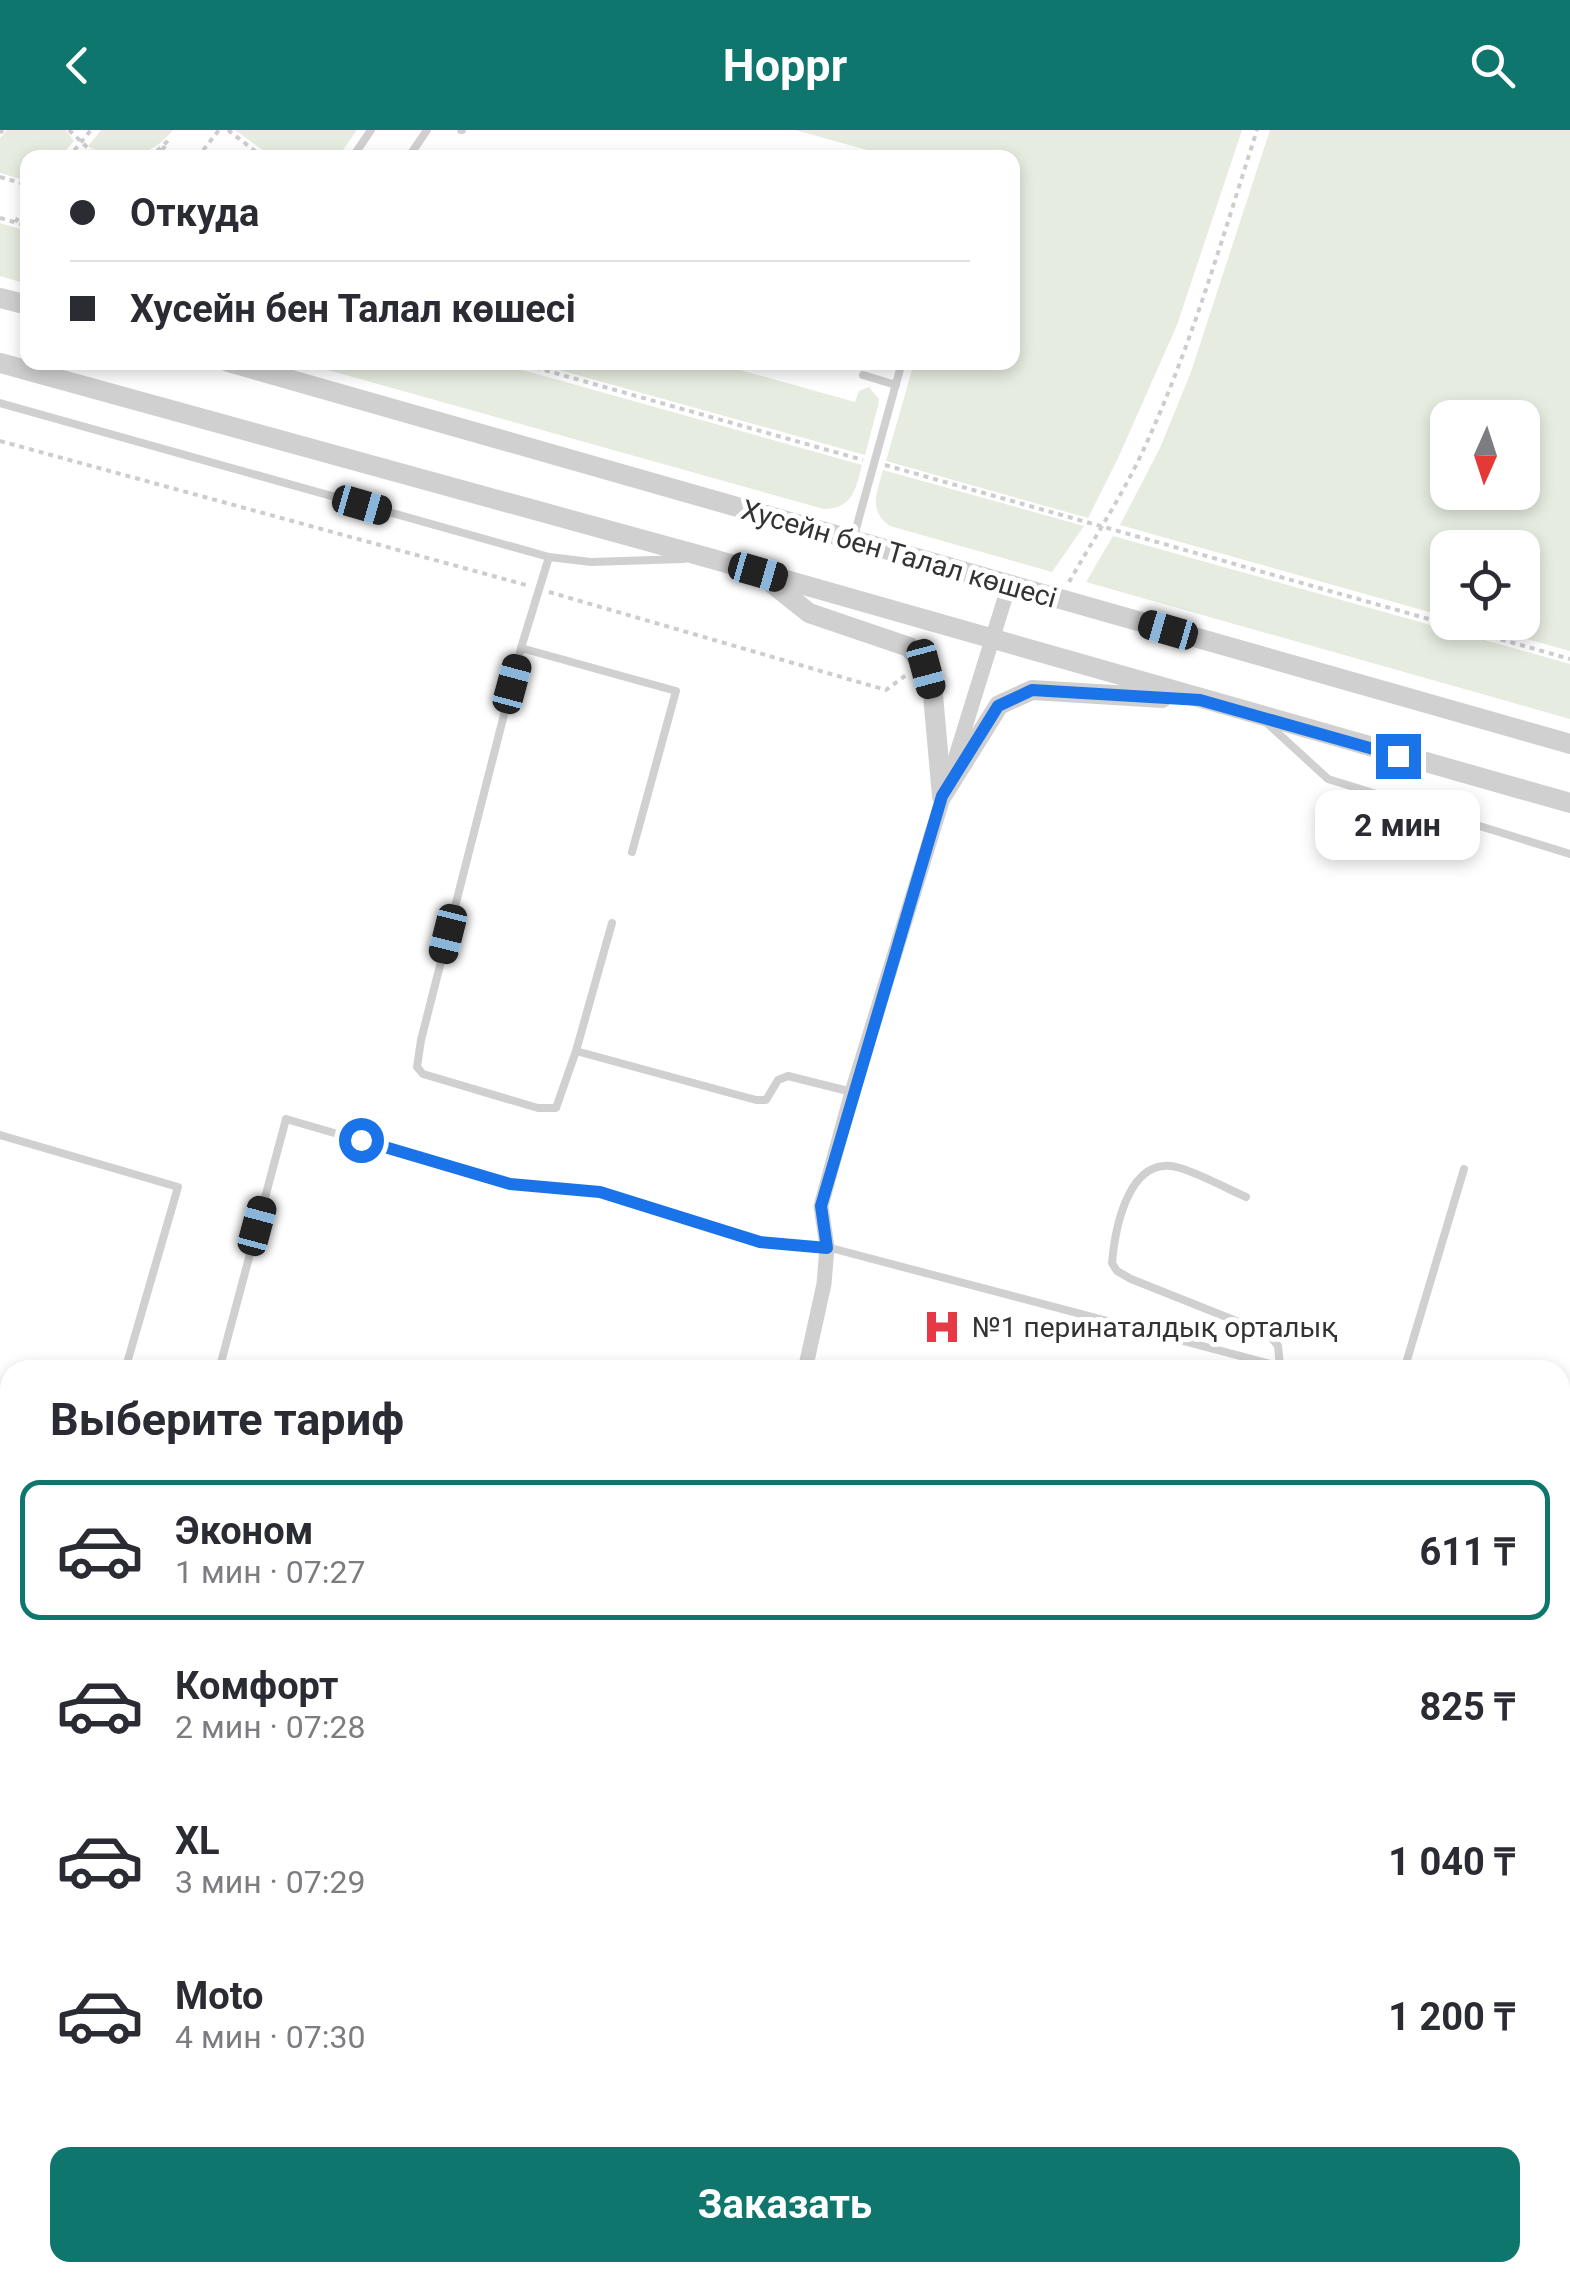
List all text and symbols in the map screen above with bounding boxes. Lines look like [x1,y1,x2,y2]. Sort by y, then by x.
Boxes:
icon: back [50,38,105,93]
icon: search [1465,38,1520,93]
text: Hoppr [723,39,847,92]
text: Откуда [130,191,259,235]
text: Хусейн бен Талал көшесі [130,287,576,331]
north arrow [1430,400,1540,510]
map controls [1430,400,1540,640]
car [329,482,395,528]
street label: Хусейн бен Талал көшесі [737,493,1061,615]
button: locate [1430,530,1540,640]
car [725,549,791,595]
car [1135,607,1201,653]
car [904,636,948,702]
car [490,651,534,717]
route end [1376,734,1421,779]
callout: 2 мин [1316,791,1480,861]
text: 2 мин [1354,806,1441,844]
car [426,901,470,967]
route start [339,1118,384,1163]
car [235,1193,279,1259]
hospital icon: №1 перинаталдық орталық [921,1306,963,1348]
place label: №1 перинаталдық орталық [972,1311,1338,1344]
text: Выберите тариф [50,1393,404,1446]
icon: car [55,1505,145,1595]
text: Эконом [175,1509,313,1553]
text: 611 ₸ [1419,1530,1515,1574]
text: 1 мин · 07:27 [175,1553,366,1591]
icon: car [55,1660,145,1750]
text: Комфорт [175,1664,338,1708]
text: 825 ₸ [1419,1685,1515,1729]
text: 2 мин · 07:28 [175,1708,366,1746]
icon: car [55,1815,145,1905]
text: XL [175,1819,220,1863]
text: 1 040 ₸ [1388,1840,1515,1884]
text: 3 мин · 07:29 [175,1863,366,1901]
icon: car [55,1970,145,2060]
text: Moto [175,1974,264,2018]
text: 1 200 ₸ [1388,1995,1515,2039]
text: 4 мин · 07:30 [175,2018,366,2056]
button: Заказать [50,2147,1520,2262]

